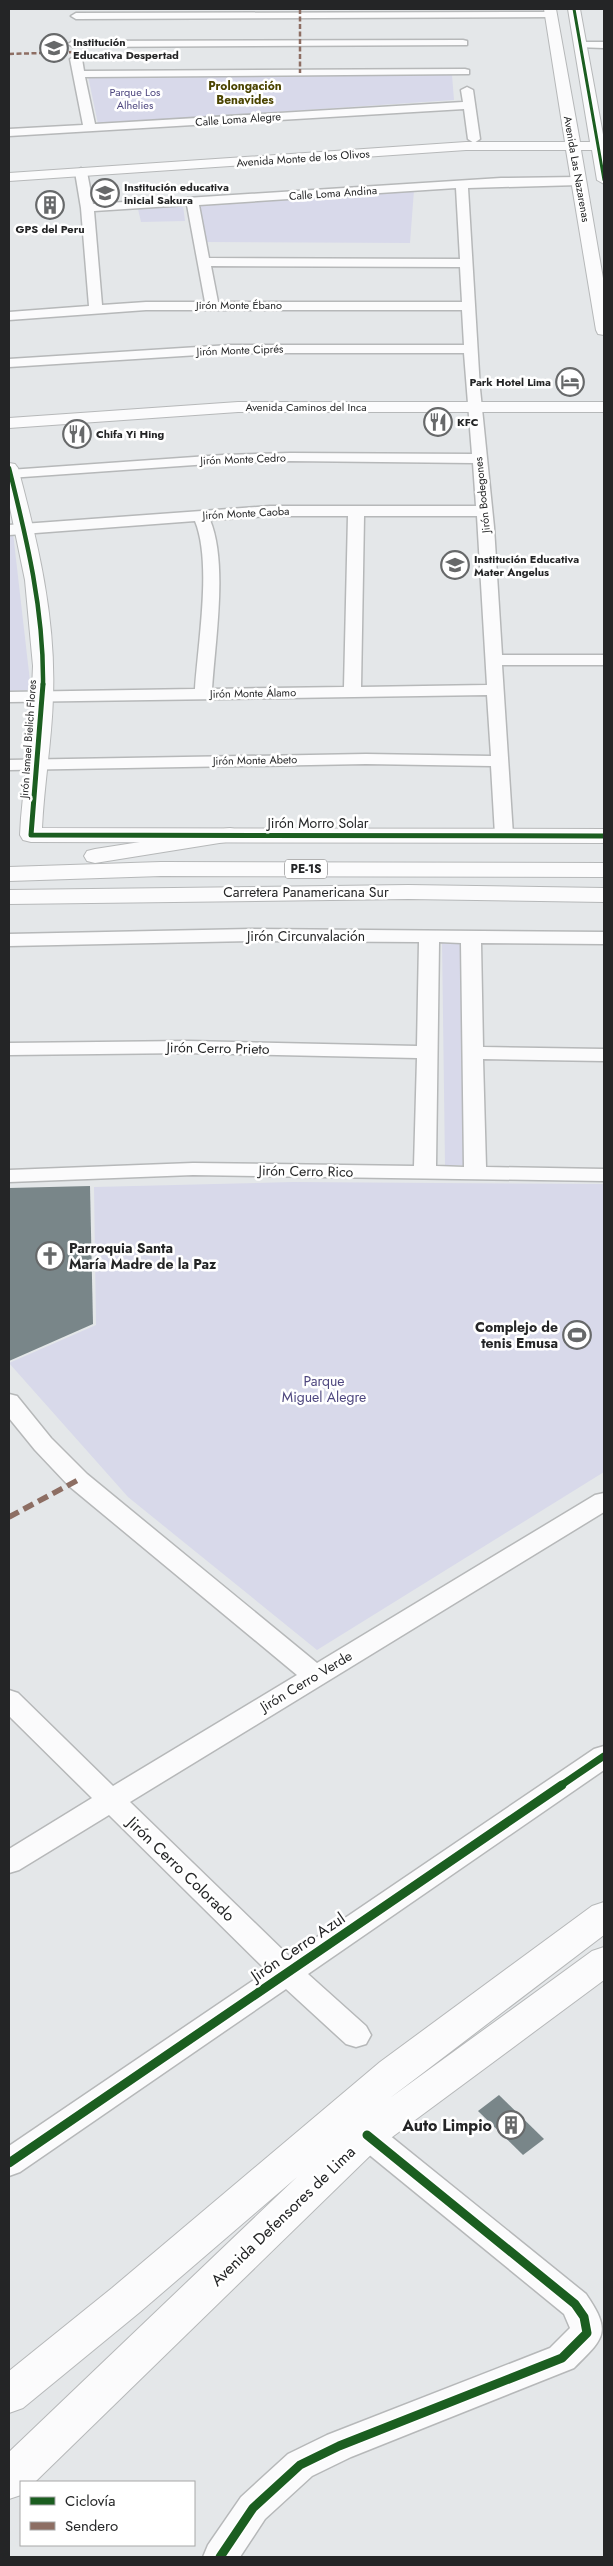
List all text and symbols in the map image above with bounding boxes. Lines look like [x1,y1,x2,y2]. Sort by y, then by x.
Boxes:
school or university icon: Institución Educativa Despertad [39,33,69,63]
place label: Institución Educativa Despertad [73,34,179,63]
district label: Prolongación Benavides [208,77,282,109]
park label: Parque Los Alhelies [110,84,161,113]
street label: Calle Loma Alegre [195,108,282,130]
street label: Avenida Las Nazarenas [560,115,594,224]
street label: Avenida Monte de los Olivos [236,145,371,171]
school or university icon: Institución educativa inicial Sakura [90,178,120,208]
place label: Institución educativa inicial Sakura [124,179,229,208]
street label: Calle Loma Andina [288,182,378,204]
building icon: GPS del Peru [35,190,65,220]
place label: GPS del Peru [15,221,85,237]
street label: Jirón Monte Ébano [194,297,282,313]
street label: Jirón Monte Ciprés [194,340,284,360]
hotel icon: Park Hotel Lima [555,367,585,397]
place label: Park Hotel Lima [469,374,551,390]
street label: Avenida Caminos del Inca [245,399,367,415]
restaurant icon: KFC [423,407,453,437]
place label: KFC [457,414,478,430]
restaurant icon: Chifa Yi Hing [62,419,92,449]
place label: Chifa Yi Hing [96,426,165,442]
street label: Jirón Monte Cedro [198,450,286,469]
street label: Jirón Bodegones [470,456,494,536]
street label: Jirón Monte Caoba [200,503,290,523]
school or university icon: Institución Educativa Mater Angelus [440,550,470,580]
place label: Institución Educativa Mater Angelus [474,551,579,580]
street label: Jirón Ismael Bielich Flores [16,679,40,801]
street label: Jirón Monte Álamo [208,684,296,702]
street label: Jirón Monte Abeto [211,751,297,769]
street label: Jirón Morro Solar [265,813,369,833]
road number: PE-1S [285,860,327,879]
street label: Carretera Panamericana Sur [223,882,389,902]
street label: Jirón Circunvalación [245,926,365,946]
street label: Jirón Cerro Prieto [164,1037,270,1059]
street label: Jirón Cerro Rico [257,1160,354,1182]
place label: Parroquia Santa María Madre de la Paz [69,1238,217,1274]
church icon: Parroquia Santa María Madre de la Paz [35,1241,65,1271]
place label: Complejo de tenis Emusa [475,1317,558,1353]
sports icon: Complejo de tenis Emusa [562,1320,592,1350]
park label: Parque Miguel Alegre [282,1371,366,1407]
street label: Jirón Cerro Verde [254,1646,356,1717]
street label: Jirón Cerro Colorado [121,1810,240,1927]
street label: Jirón Cerro Azul [245,1907,350,1988]
building icon: Auto Limpio [496,2110,526,2140]
place label: Auto Limpio [401,2114,492,2137]
street label: Avenida Defensores de Lima [206,2141,360,2291]
legend [20,2481,195,2546]
text: Ciclovía [65,2490,115,2512]
text: Sendero [65,2515,118,2537]

